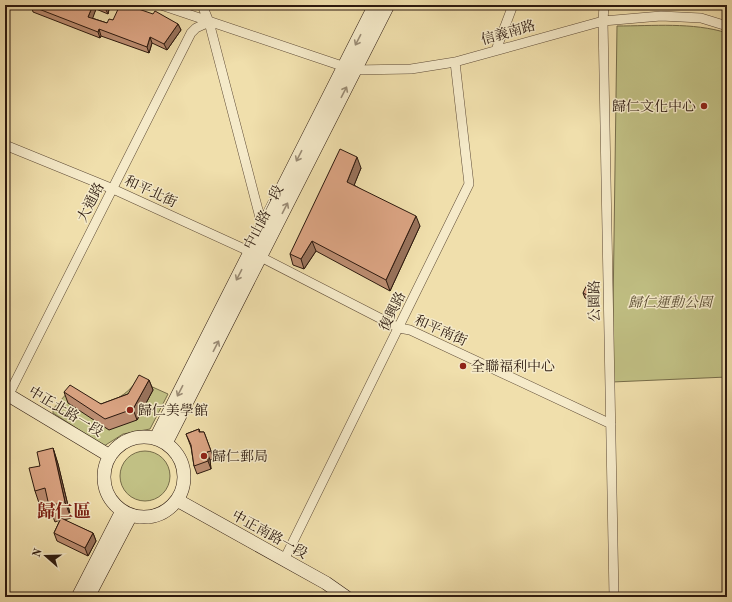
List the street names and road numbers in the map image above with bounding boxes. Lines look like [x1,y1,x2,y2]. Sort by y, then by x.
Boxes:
street label: 信義南路 [479,18,537,47]
street label: 和平北街 [122,173,179,210]
street label: 大通路 [74,180,107,224]
street label: 中山路一段 [241,183,286,252]
street label: 公園路 [587,280,602,322]
street label: 復興路 [377,289,408,333]
street label: 和平南街 [412,312,469,349]
street label: 中正北路一段 [26,383,106,439]
street label: 中正南路一段 [229,508,310,561]

